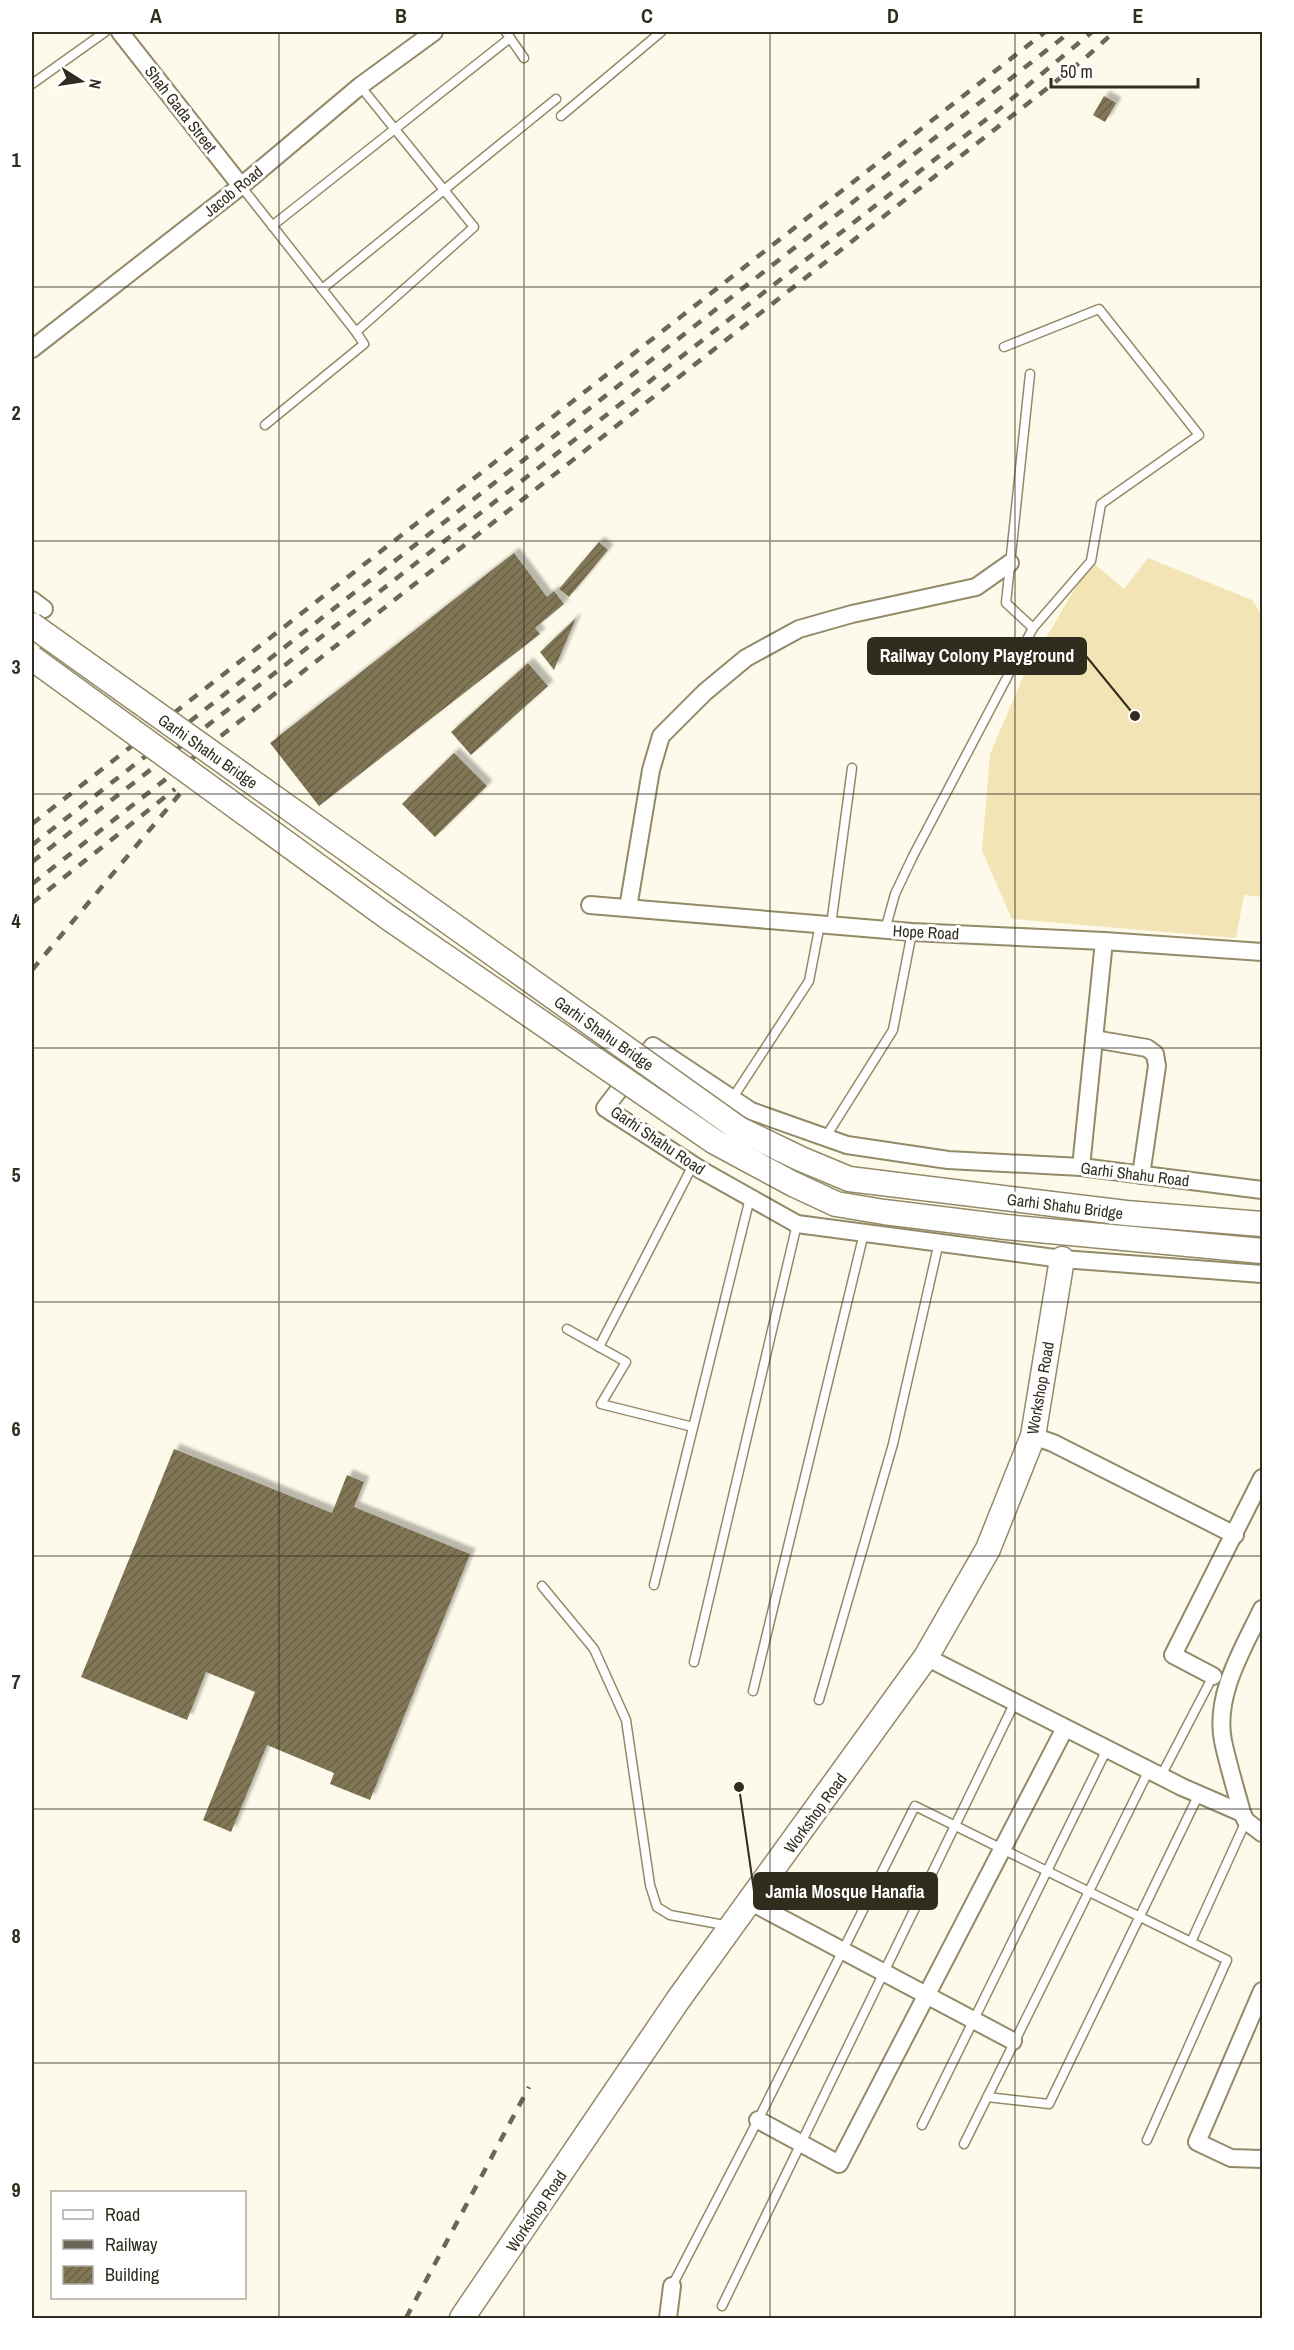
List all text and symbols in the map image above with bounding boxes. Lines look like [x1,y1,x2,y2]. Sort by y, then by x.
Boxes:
text: A [150,2,162,29]
text: B [395,2,407,29]
text: C [641,2,653,29]
text: D [887,2,899,29]
text: E [1133,2,1144,29]
north arrow [51,51,111,111]
scale bar [1051,51,1198,89]
text: 50 m [1060,59,1093,84]
street label: Shah Gada Street [140,61,222,157]
text: N [84,77,107,91]
text: 1 [11,146,21,173]
street label: Jacob Road [199,160,267,222]
text: 2 [11,399,21,426]
callout: Railway Colony Playground [868,638,1086,674]
text: Railway Colony Playground [880,643,1074,668]
text: 3 [11,653,21,680]
street label: Garhi Shahu Bridge [154,709,262,793]
text: 4 [11,907,21,934]
street label: Hope Road [892,919,960,945]
street label: Garhi Shahu Bridge [550,991,658,1075]
street label: Garhi Shahu Road [606,1100,710,1180]
street label: Garhi Shahu Road [1079,1156,1191,1192]
text: 5 [11,1161,21,1188]
street label: Garhi Shahu Bridge [1006,1188,1124,1224]
street label: Workshop Road [1021,1340,1059,1436]
text: 6 [11,1415,21,1442]
text: 7 [11,1668,21,1695]
street label: Workshop Road [779,1769,851,1857]
callout: Jamia Mosque Hanafia [754,1873,937,1909]
text: Jamia Mosque Hanafia [765,1879,925,1904]
text: 8 [11,1922,21,1949]
street label: Workshop Road [501,2166,571,2256]
text: 9 [11,2176,21,2203]
legend [51,2191,246,2299]
text: Road [105,2202,140,2227]
text: Railway [105,2232,158,2257]
text: Building [105,2262,160,2287]

